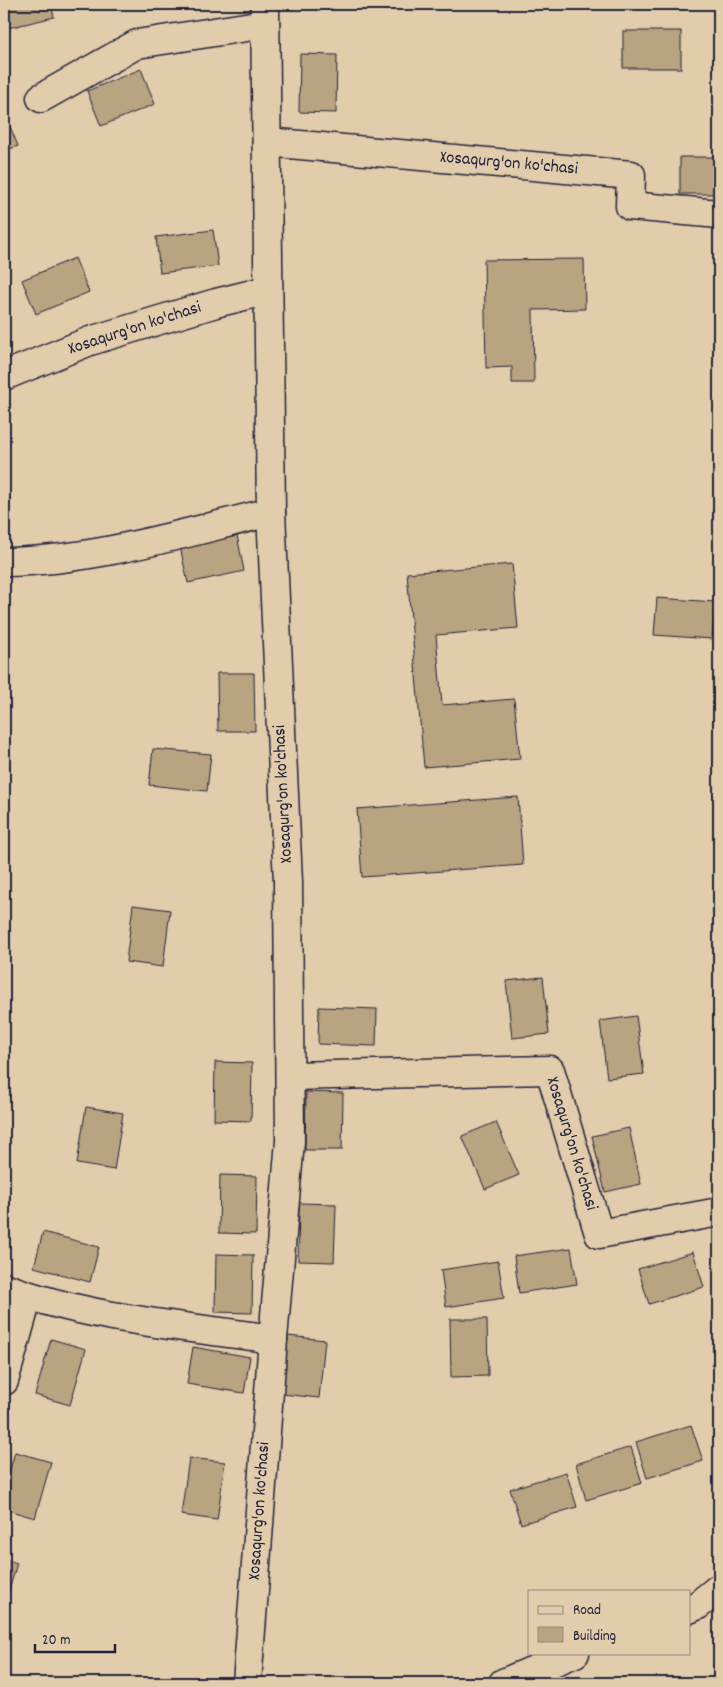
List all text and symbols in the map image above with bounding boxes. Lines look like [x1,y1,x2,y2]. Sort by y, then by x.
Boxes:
street label: Xosaqurg'on ko'chasi [439,146,579,182]
street label: Xosaqurg'on ko'chasi [65,296,205,362]
street label: Xosaqurg'on ko'chasi [268,724,300,864]
street label: Xosaqurg'on ko'chasi [539,1074,603,1214]
street label: Xosaqurg'on ko'chasi [243,1441,277,1581]
legend [528,1590,690,1654]
text: Road [573,1600,601,1622]
scale bar [35,1622,115,1654]
text: Building [573,1626,616,1648]
text: 20 m [42,1630,70,1652]

